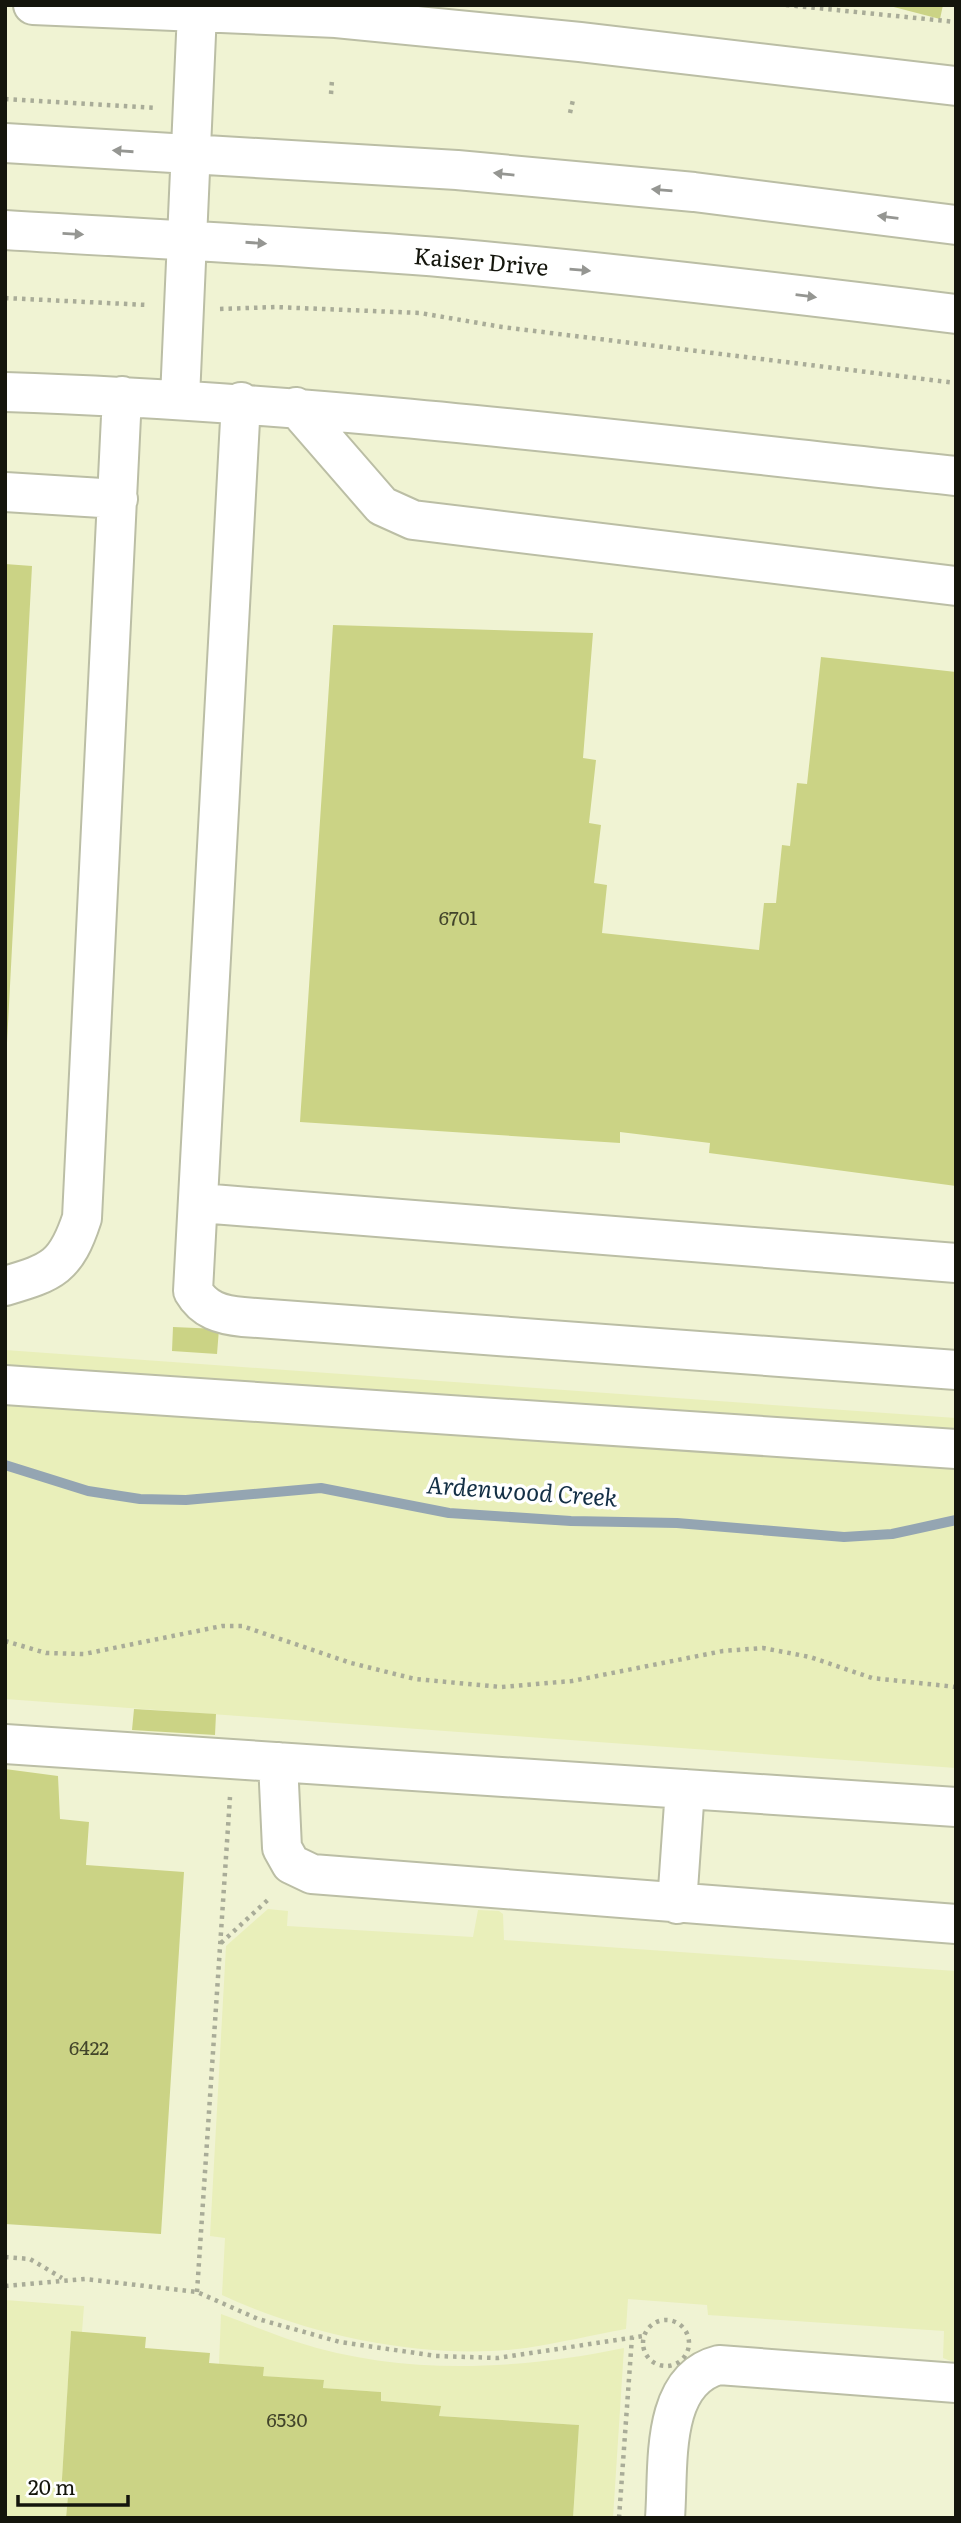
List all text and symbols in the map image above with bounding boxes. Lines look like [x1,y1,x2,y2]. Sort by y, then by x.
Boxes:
one-way arrow [112,145,134,156]
one-way arrow [493,169,515,180]
one-way arrow [651,184,673,195]
one-way arrow [877,211,899,222]
one-way arrow [63,229,85,240]
street label: Kaiser Drive [412,237,550,283]
one-way arrow [245,238,267,249]
one-way arrow [569,265,591,276]
one-way arrow [795,290,817,301]
house number: 6701 [439,903,478,931]
water label: Ardenwood Creek [425,1465,620,1514]
house number: 6422 [69,2033,109,2061]
house number: 6530 [266,2405,308,2433]
scale bar [18,2464,128,2508]
text: 20 m [28,2470,75,2501]

